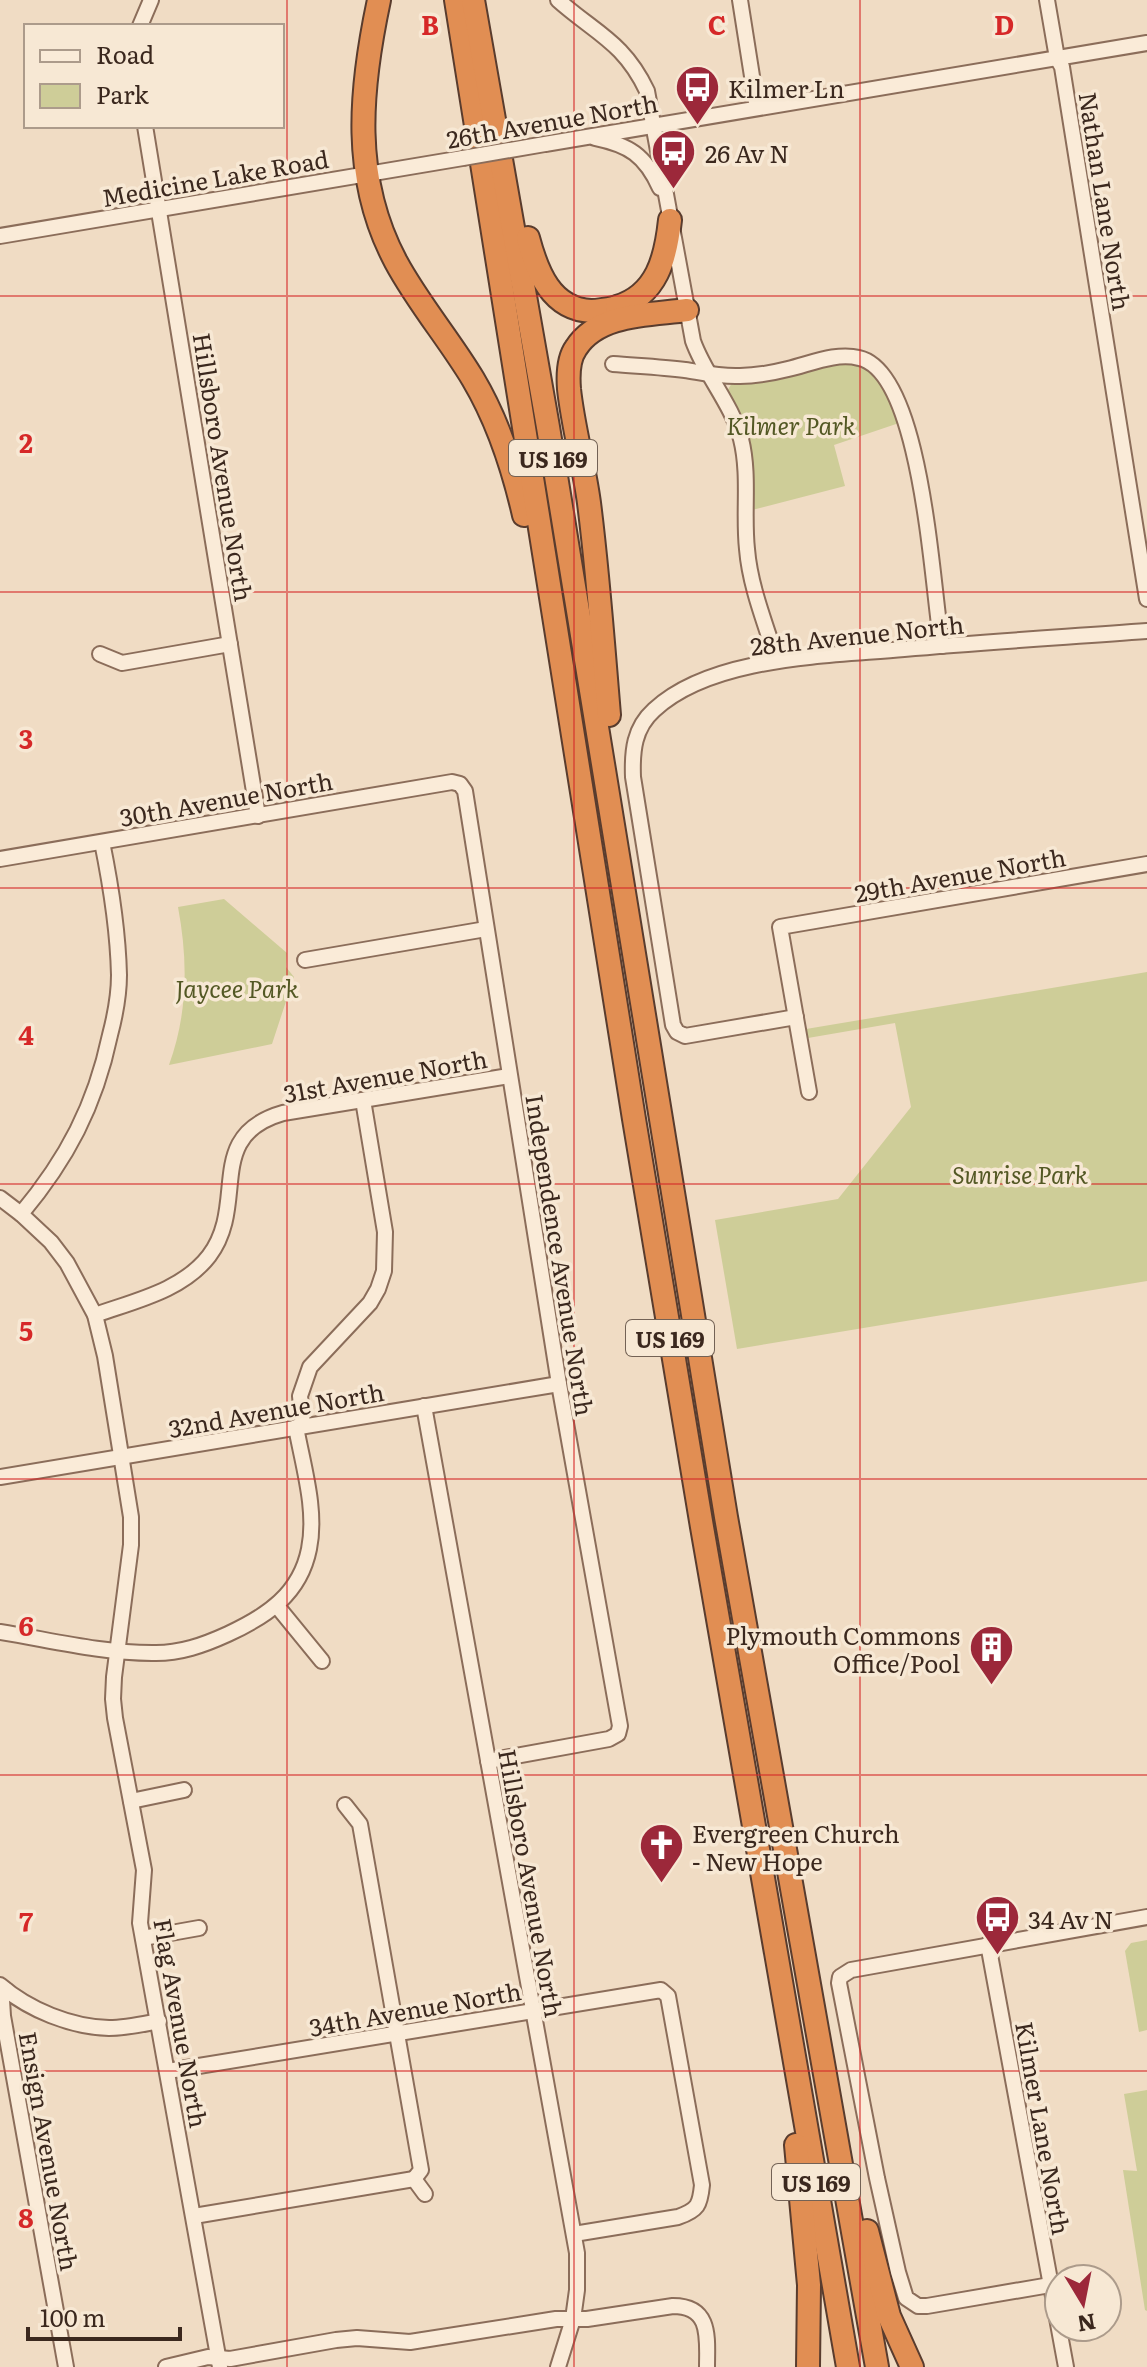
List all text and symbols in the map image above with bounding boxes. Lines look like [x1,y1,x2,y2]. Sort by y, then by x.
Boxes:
text: B [421,4,439,43]
text: C [708,4,726,43]
text: D [994,4,1014,43]
legend [24,24,284,128]
text: Road [96,36,155,71]
bus stop icon: Kilmer Ln [673,63,721,126]
place label: Kilmer Ln [728,70,845,105]
text: Park [96,76,149,111]
street label: 26th Avenue North [444,84,661,156]
street label: Nathan Lane North [1071,89,1141,313]
bus stop icon: 26 Av N [650,128,698,191]
place label: 26 Av N [705,135,789,170]
street label: Medicine Lake Road [99,140,331,214]
street label: Hillsboro Avenue North [185,330,263,604]
park label: Kilmer Park [726,407,856,442]
text: 2 [19,422,33,461]
road number: US 169 [509,440,597,476]
street label: 28th Avenue North [749,605,966,663]
text: 3 [19,718,33,757]
street label: 30th Avenue North [117,762,335,834]
street label: 29th Avenue North [852,838,1068,910]
park label: Jaycee Park [175,970,300,1005]
text: 4 [18,1014,34,1053]
street label: 31st Avenue North [280,1040,490,1110]
street label: Independence Avenue North [518,1092,604,1418]
park label: Sunrise Park [952,1156,1089,1191]
text: 5 [19,1310,33,1349]
road number: US 169 [626,1320,714,1356]
street label: 32nd Avenue North [165,1373,387,1445]
text: 6 [18,1605,34,1644]
place label: Plymouth Commons Office/Pool [725,1617,960,1680]
building icon: Plymouth Commons Office/Pool [967,1624,1015,1687]
street label: Hillsboro Avenue North [491,1746,573,2020]
place label: Evergreen Church - New Hope [692,1815,900,1878]
church icon: Evergreen Church - New Hope [637,1822,685,1885]
bus stop icon: 34 Av N [973,1894,1021,1957]
text: 7 [19,1901,33,1940]
place label: 34 Av N [1028,1901,1113,1936]
street label: Flag Avenue North [146,1916,218,2131]
street label: 34th Avenue North [306,1972,524,2044]
street label: Kilmer Lane North [1008,2019,1080,2238]
street label: Ensign Avenue North [12,2029,88,2274]
road number: US 169 [772,2164,860,2200]
text: 8 [18,2197,34,2236]
north arrow [1043,2263,1123,2343]
scale bar [28,2291,180,2341]
text: 100 m [40,2299,106,2334]
text: N [1075,2306,1099,2342]

